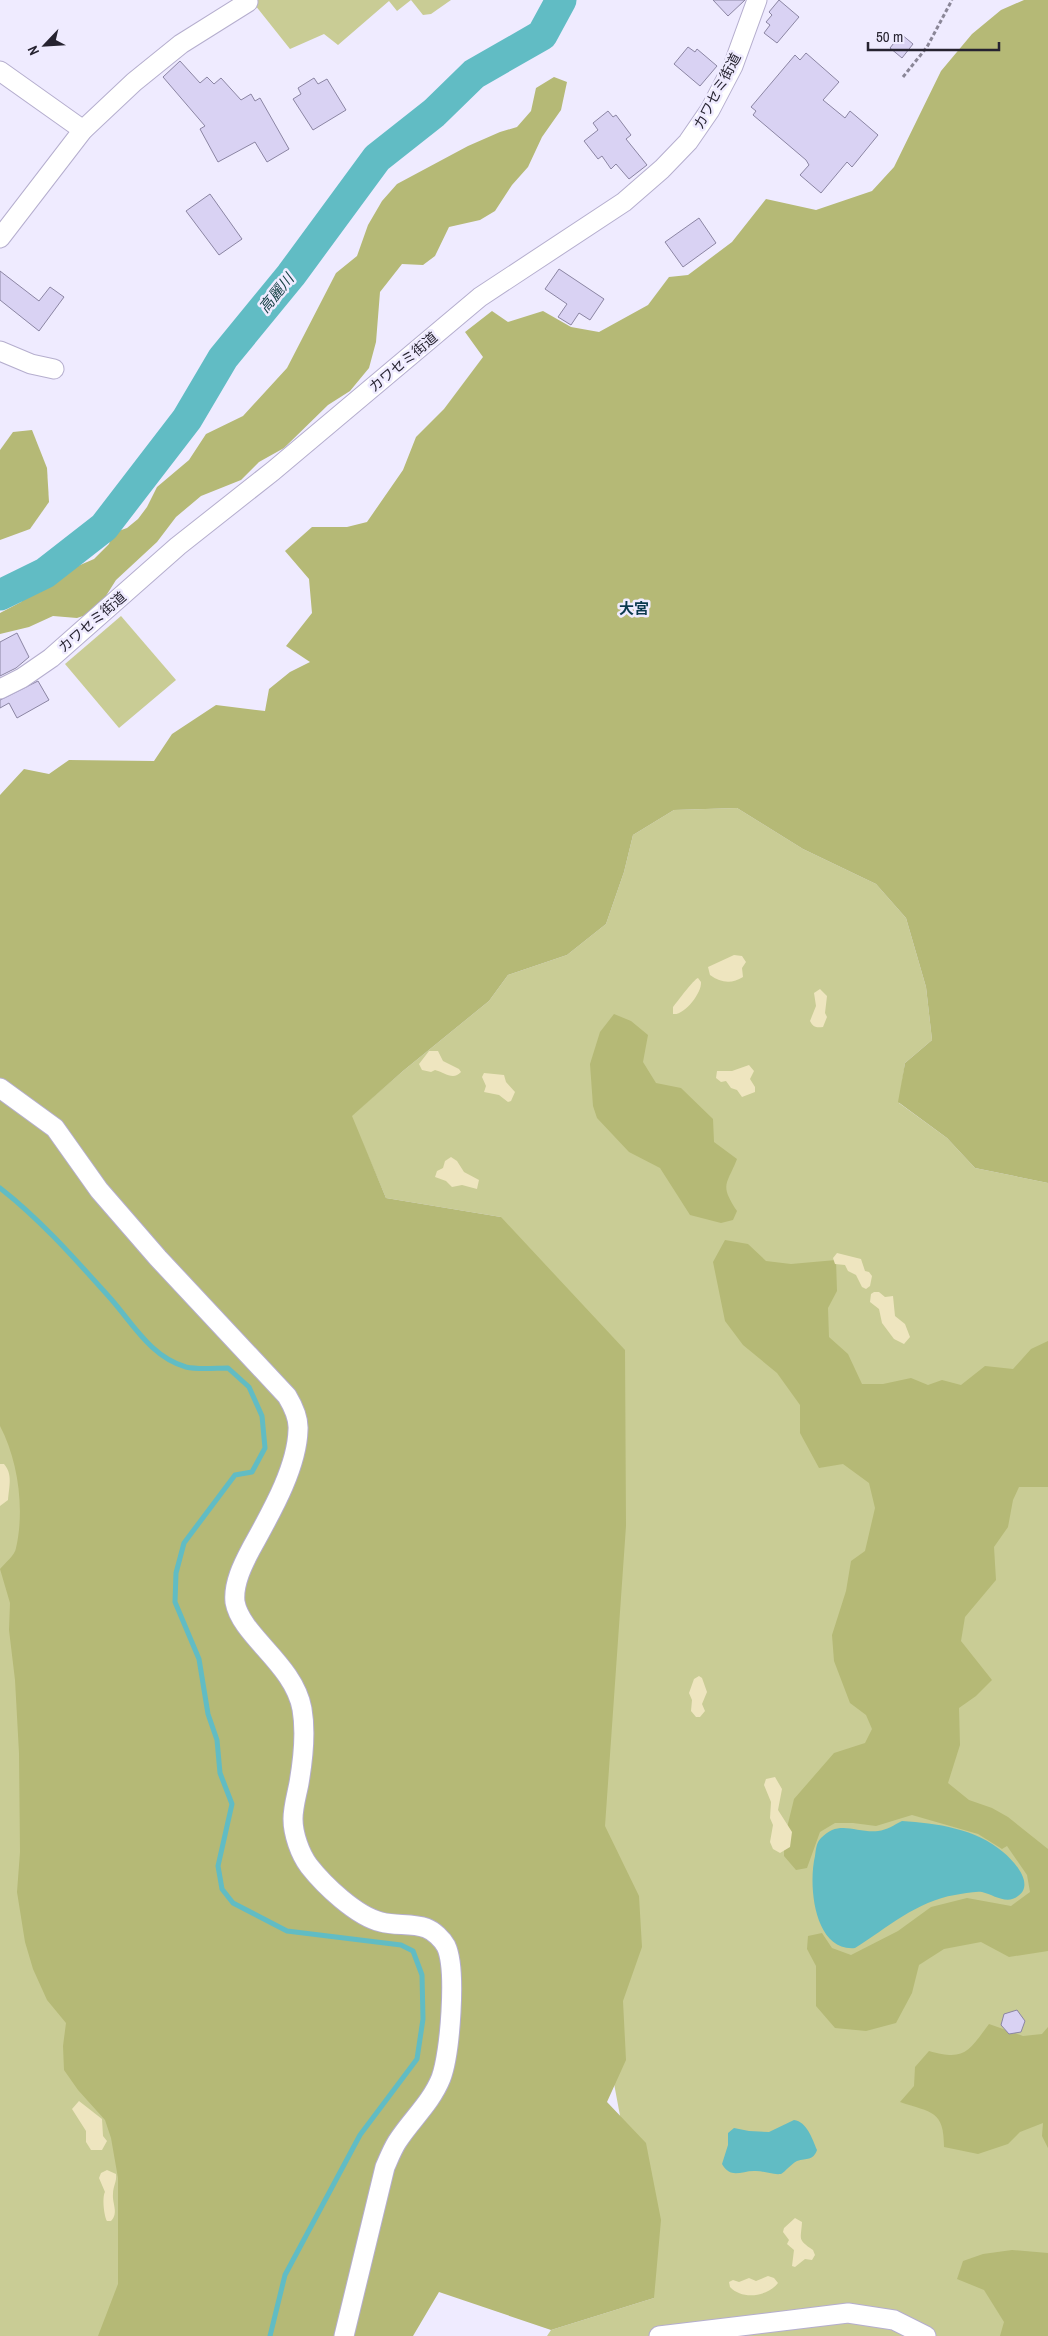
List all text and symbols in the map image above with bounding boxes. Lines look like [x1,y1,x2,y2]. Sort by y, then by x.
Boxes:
north arrow [20,20,70,70]
scale bar [868,20,999,52]
text: 50 m [876,26,903,47]
text: N [23,43,43,58]
street label: カワセミ街道 [689,50,745,132]
water label: 高麗川 [254,267,300,317]
street label: カワセミ街道 [365,328,441,396]
street label: カワセミ街道 [54,588,130,656]
district label: 大宮 [619,598,649,619]

